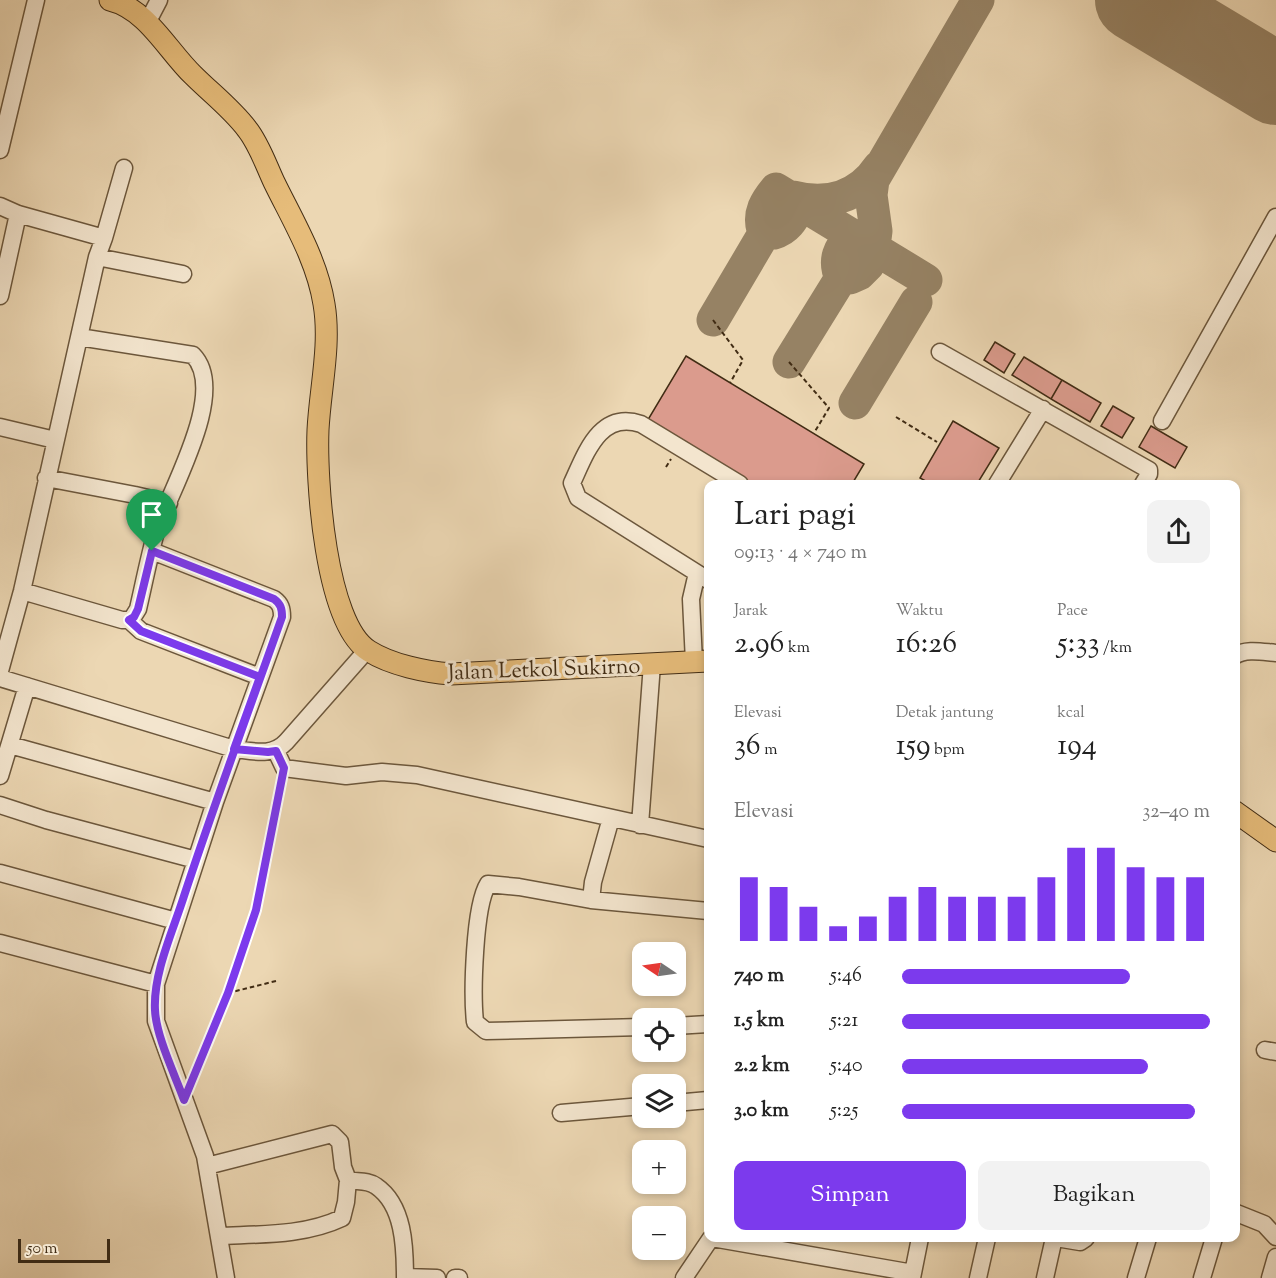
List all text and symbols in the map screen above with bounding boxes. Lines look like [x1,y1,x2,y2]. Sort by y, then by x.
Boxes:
pin [126,489,177,551]
text: Lari pagi [734,492,856,540]
icon: arrive [135,498,168,531]
button: share [1147,500,1210,563]
text: 09:13 · 4 × 740 m [734,539,867,568]
text: Jarak [734,600,768,623]
text: Waktu [896,600,943,623]
text: Pace [1057,600,1088,623]
text: 2.96 [734,623,785,666]
text: 16:26 [896,623,957,666]
text: 5:33 [1057,623,1100,666]
text: km [785,637,810,660]
text: /km [1100,637,1132,660]
street label: Jalan Letkol Sukirno [446,652,641,690]
text: Elevasi [734,702,782,725]
text: Detak jantung [896,702,994,725]
text: kcal [1057,702,1085,725]
text: 36 [734,725,761,768]
text: 159 [896,725,931,768]
text: 194 [1057,725,1097,768]
text: m [761,739,777,762]
text: bpm [931,739,965,762]
text: Elevasi [734,798,794,827]
text: 32–40 m [1142,798,1210,827]
north arrow [632,942,686,996]
map controls [632,942,686,1260]
text: 740 m [734,962,784,991]
text: 5:46 [830,962,862,991]
text: 1.5 km [734,1007,784,1036]
text: 5:21 [830,1007,858,1036]
button: locate [632,1008,686,1062]
text: 2.2 km [734,1052,789,1081]
text: 5:40 [830,1052,863,1081]
button: layers [632,1074,686,1128]
text: 3.0 km [734,1097,789,1126]
text: 5:25 [830,1097,858,1126]
button: + [632,1140,686,1194]
button: Simpan [734,1161,966,1230]
button: Bagikan [978,1161,1210,1230]
button: − [632,1206,686,1260]
scale bar [18,1236,110,1264]
text: 50 m [27,1238,58,1261]

